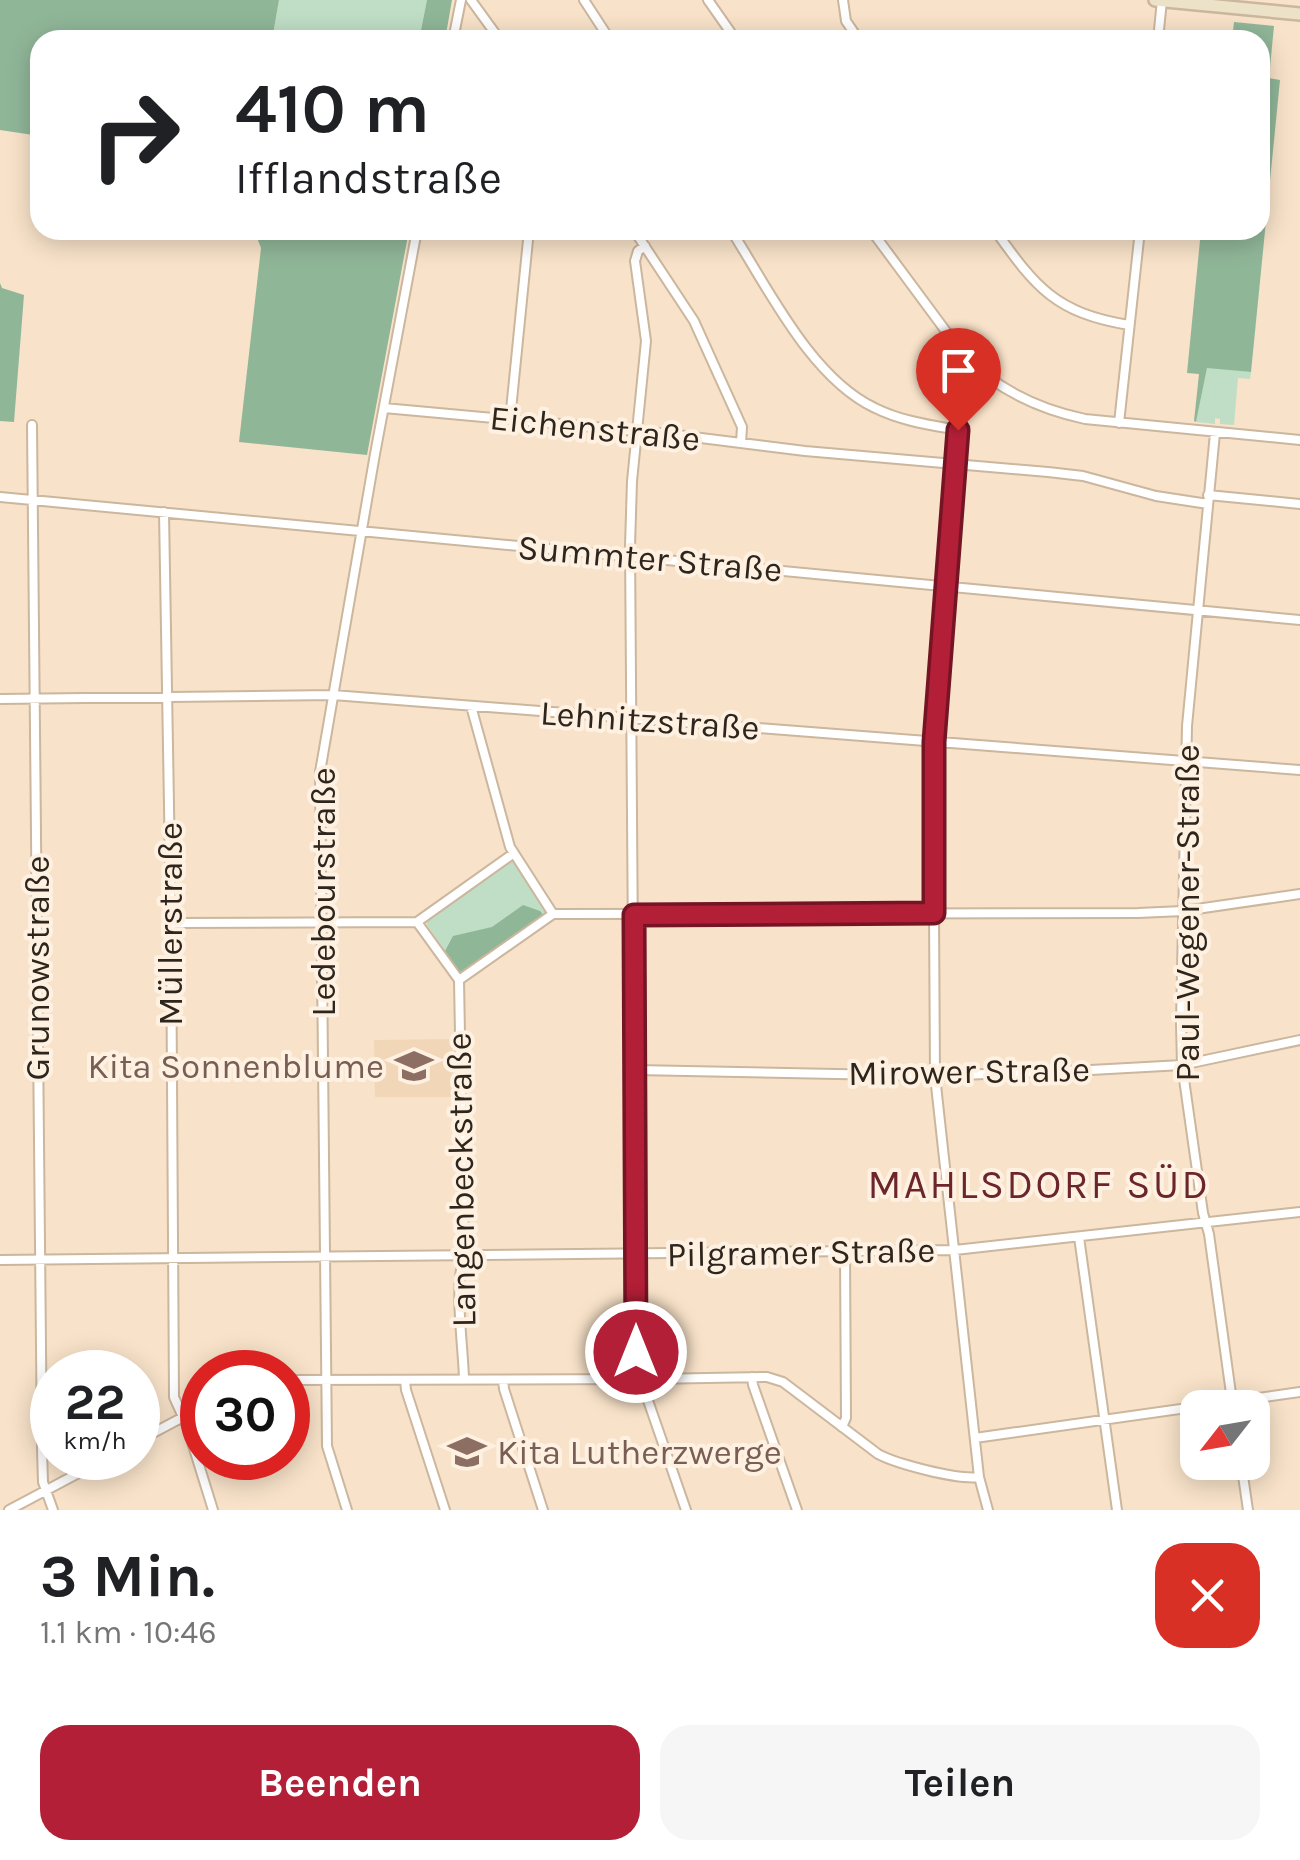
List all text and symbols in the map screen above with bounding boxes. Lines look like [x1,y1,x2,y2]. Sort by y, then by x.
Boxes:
text: 410 m [235,68,430,150]
icon: right [70,70,200,200]
text: Ifflandstraße [235,152,502,204]
pin [916,328,1001,431]
icon: arrive [931,343,986,398]
street label: Eichenstraße [488,397,702,460]
street label: Summter Straße [516,527,784,590]
street label: Lehnitzstraße [539,692,761,749]
street label: Paul-Wegener-Straße [1167,744,1208,1082]
street label: Ledebourstraße [303,767,344,1017]
street label: Müllerstraße [150,822,191,1026]
street label: Grunowstraße [17,856,58,1080]
street label: Langenbeckstraße [438,1032,485,1328]
school or university icon: Kita Sonnenblume [393,1045,435,1087]
place label: Kita Sonnenblume [87,1046,384,1087]
street label: Mirower Straße [848,1049,1090,1094]
district label: MAHLSDORF SÜD [868,1161,1210,1208]
street label: Pilgramer Straße [666,1230,936,1275]
position arrow [584,1300,688,1404]
speed limit sign: 30 [180,1350,310,1480]
text: 22 [65,1373,125,1432]
north arrow [1180,1390,1270,1480]
map controls [1180,1390,1270,1480]
text: km/h [63,1426,127,1455]
school or university icon: Kita Lutherzwerge [446,1431,488,1473]
place label: Kita Lutherzwerge [497,1432,782,1473]
text: 3 Min. [40,1541,215,1611]
button: close [1155,1543,1260,1648]
text: 1.1 km · 10:46 [40,1614,216,1651]
button: Beenden [40,1725,640,1840]
button: Teilen [660,1725,1260,1840]

